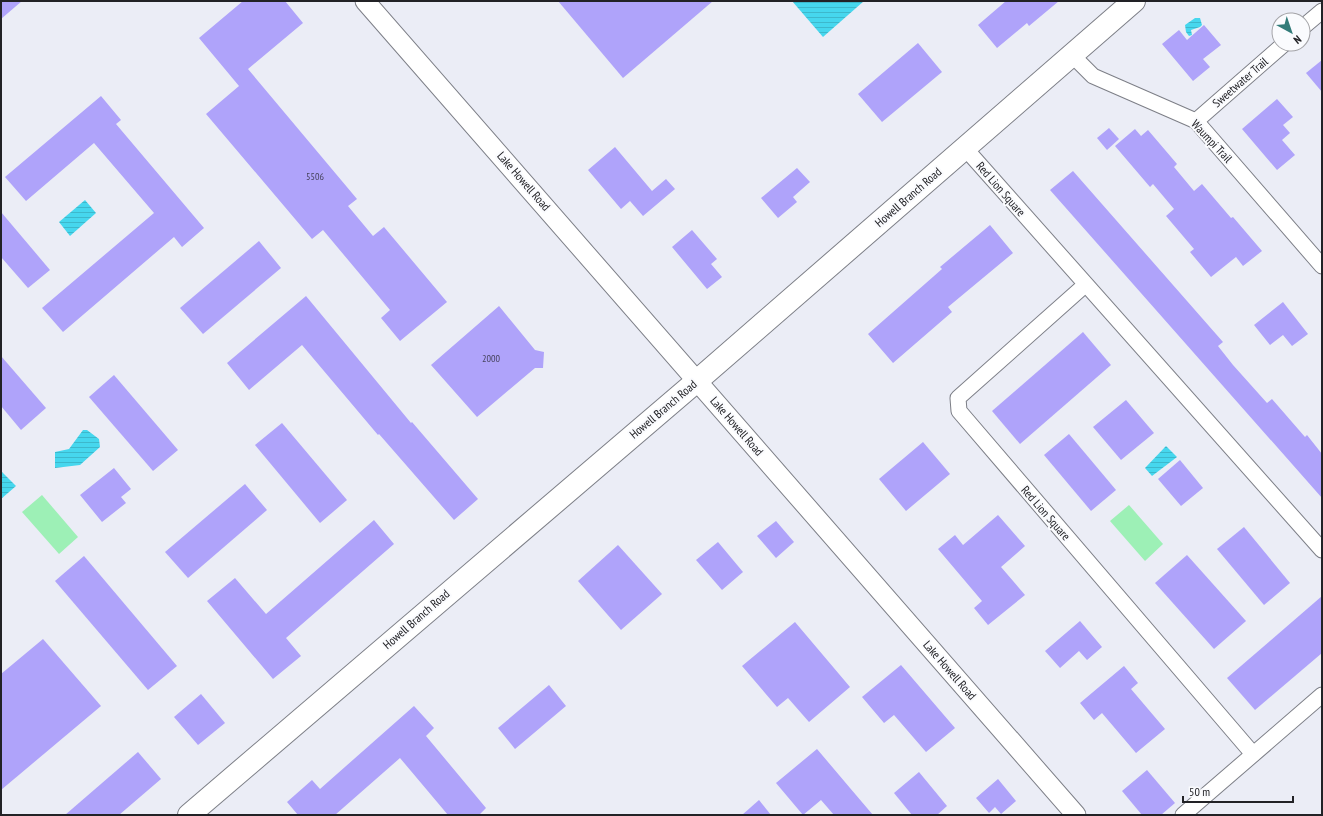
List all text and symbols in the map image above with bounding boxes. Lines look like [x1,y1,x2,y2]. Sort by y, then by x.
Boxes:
north arrow [1271,12,1311,52]
text: N [1291,32,1304,47]
street label: Sweetwater Trail [1209,54,1271,110]
street label: Waumpi Trail [1188,116,1236,166]
street label: Lake Howell Road [494,148,554,214]
street label: Red Lion Square [973,159,1029,219]
street label: Howell Branch Road [872,164,944,230]
house number: 5506 [306,170,325,183]
house number: 2000 [482,352,501,365]
street label: Howell Branch Road [626,377,700,441]
street label: Lake Howell Road [707,393,767,459]
street label: Red Lion Square [1018,483,1074,543]
street label: Howell Branch Road [380,586,452,652]
street label: Lake Howell Road [920,637,980,703]
scale bar [1183,778,1293,804]
text: 50 m [1189,784,1210,799]

